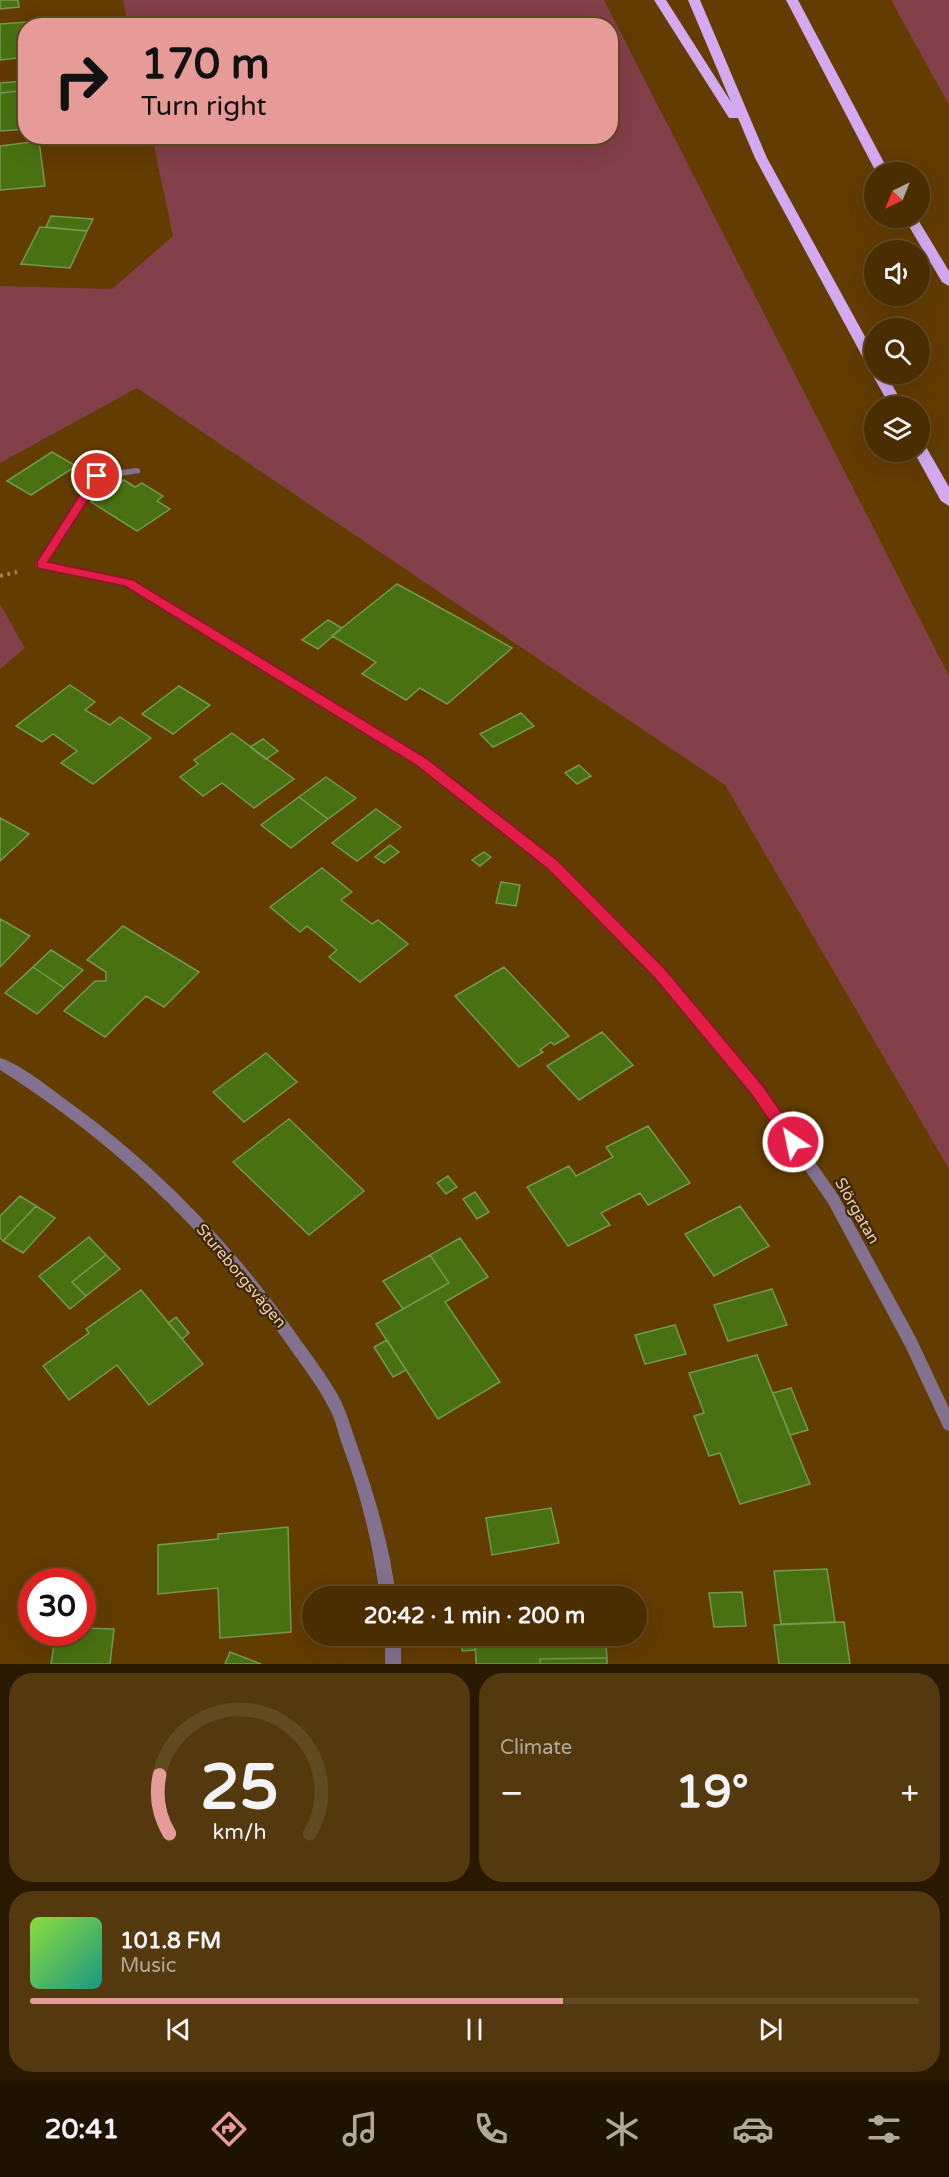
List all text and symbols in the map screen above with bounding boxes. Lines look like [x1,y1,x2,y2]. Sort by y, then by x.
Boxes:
text: 170 m [141,39,270,90]
icon: right [42,42,120,120]
text: Turn right [141,90,267,123]
north arrow [864,162,930,228]
map controls [864,162,930,462]
button: sound [864,240,930,306]
button: search [864,318,930,384]
button: layers [864,396,930,462]
pin [71,450,122,501]
icon: arrive [80,459,113,492]
position arrow [761,1110,825,1174]
street label: Slörgatan [830,1174,884,1248]
street label: Stureborgsvägen [192,1220,290,1332]
speed limit sign: 30 [18,1568,96,1646]
text: 20:42 · 1 min · 200 m [364,1603,585,1629]
text: Climate [500,1736,572,1760]
text: 25 [200,1751,279,1826]
text: 19° [675,1766,749,1820]
text: − [500,1774,524,1813]
text: + [900,1774,919,1813]
text: km/h [213,1820,266,1846]
text: 101.8 FM [120,1928,221,1954]
text: Music [120,1954,176,1978]
icon: previous [162,2013,195,2046]
icon: pause [458,2013,491,2046]
icon: next [754,2013,787,2046]
icon: directions [208,2108,250,2150]
icon: music [339,2108,381,2150]
icon: phone [470,2108,512,2150]
icon: climate [601,2108,643,2150]
icon: car [732,2108,774,2150]
icon: filters [863,2108,905,2150]
text: 20:41 [44,2113,119,2146]

